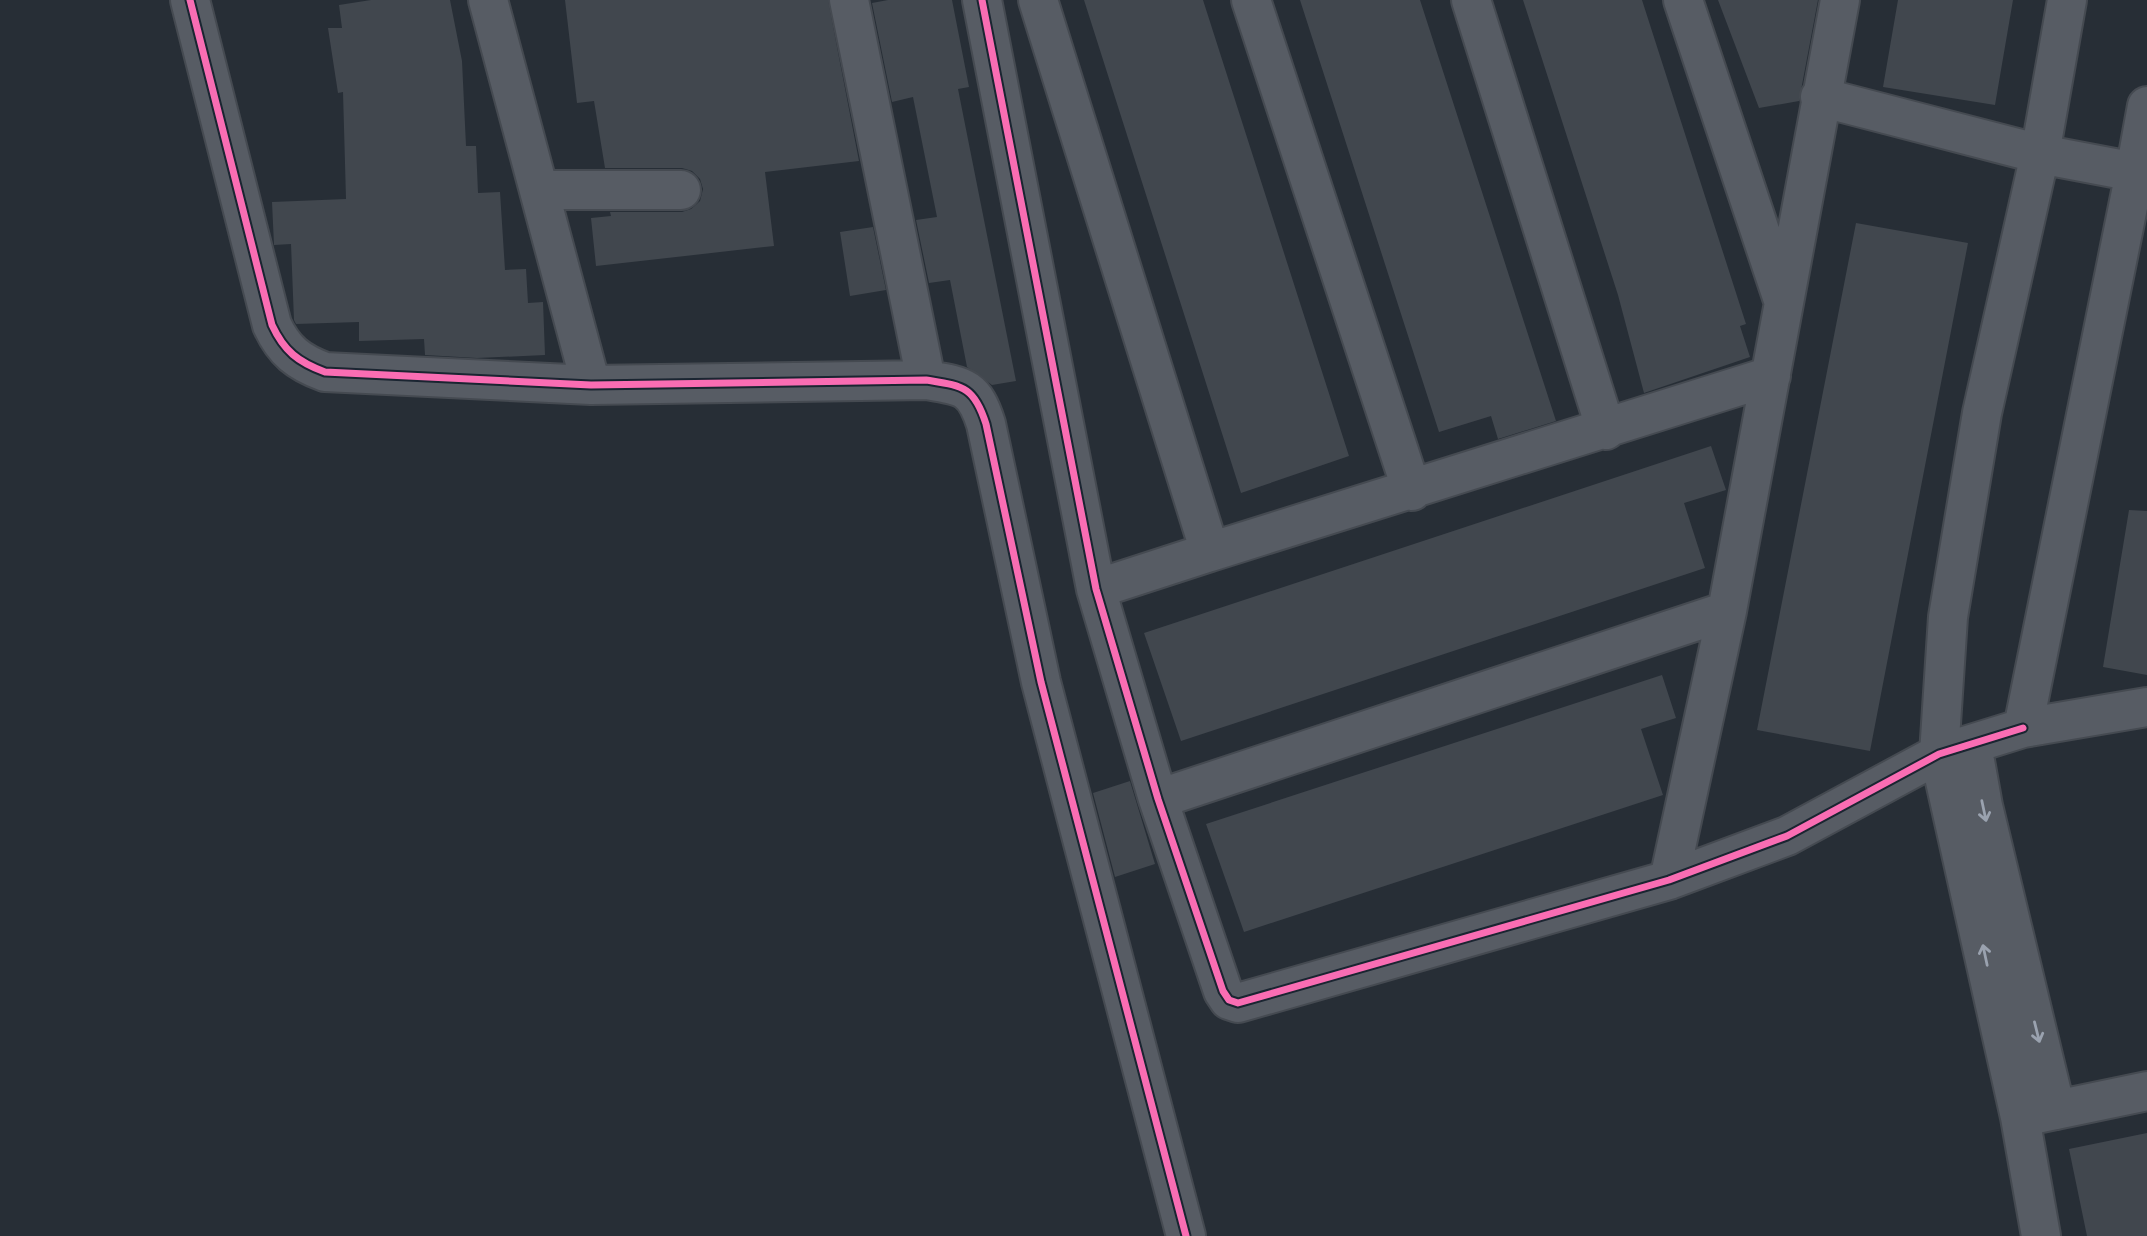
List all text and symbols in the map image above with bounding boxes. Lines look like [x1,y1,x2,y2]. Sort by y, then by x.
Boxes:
one-way arrow [1978,799,1991,822]
one-way arrow [1977,944,1991,967]
one-way arrow [2031,1020,2044,1043]

